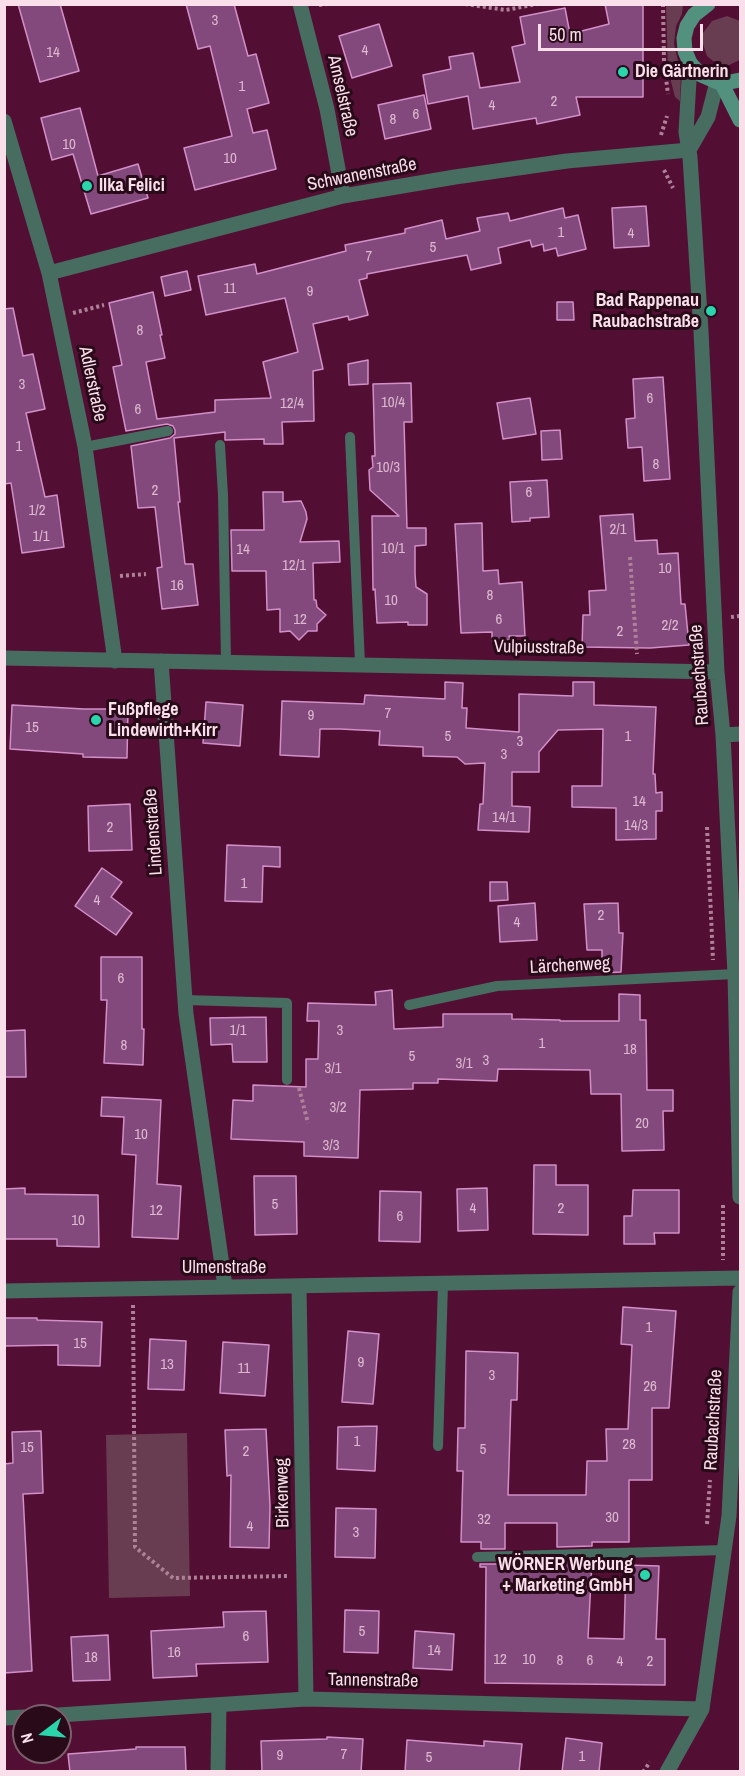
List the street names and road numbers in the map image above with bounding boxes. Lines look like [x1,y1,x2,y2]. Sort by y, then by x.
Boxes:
street label: Amselstraße [322,53,362,139]
street label: Schwanenstraße [306,154,418,196]
street label: Adlerstraße [74,344,110,424]
street label: Raubachstraße [686,624,714,726]
street label: Vulpiusstraße [494,636,584,660]
street label: Lindenstraße [140,788,168,876]
street label: Lärchenweg [529,953,611,979]
street label: Ulmenstraße [182,1257,266,1279]
street label: Raubachstraße [701,1369,727,1471]
street label: Birkenweg [272,1458,294,1528]
street label: Tannenstraße [328,1669,418,1693]

